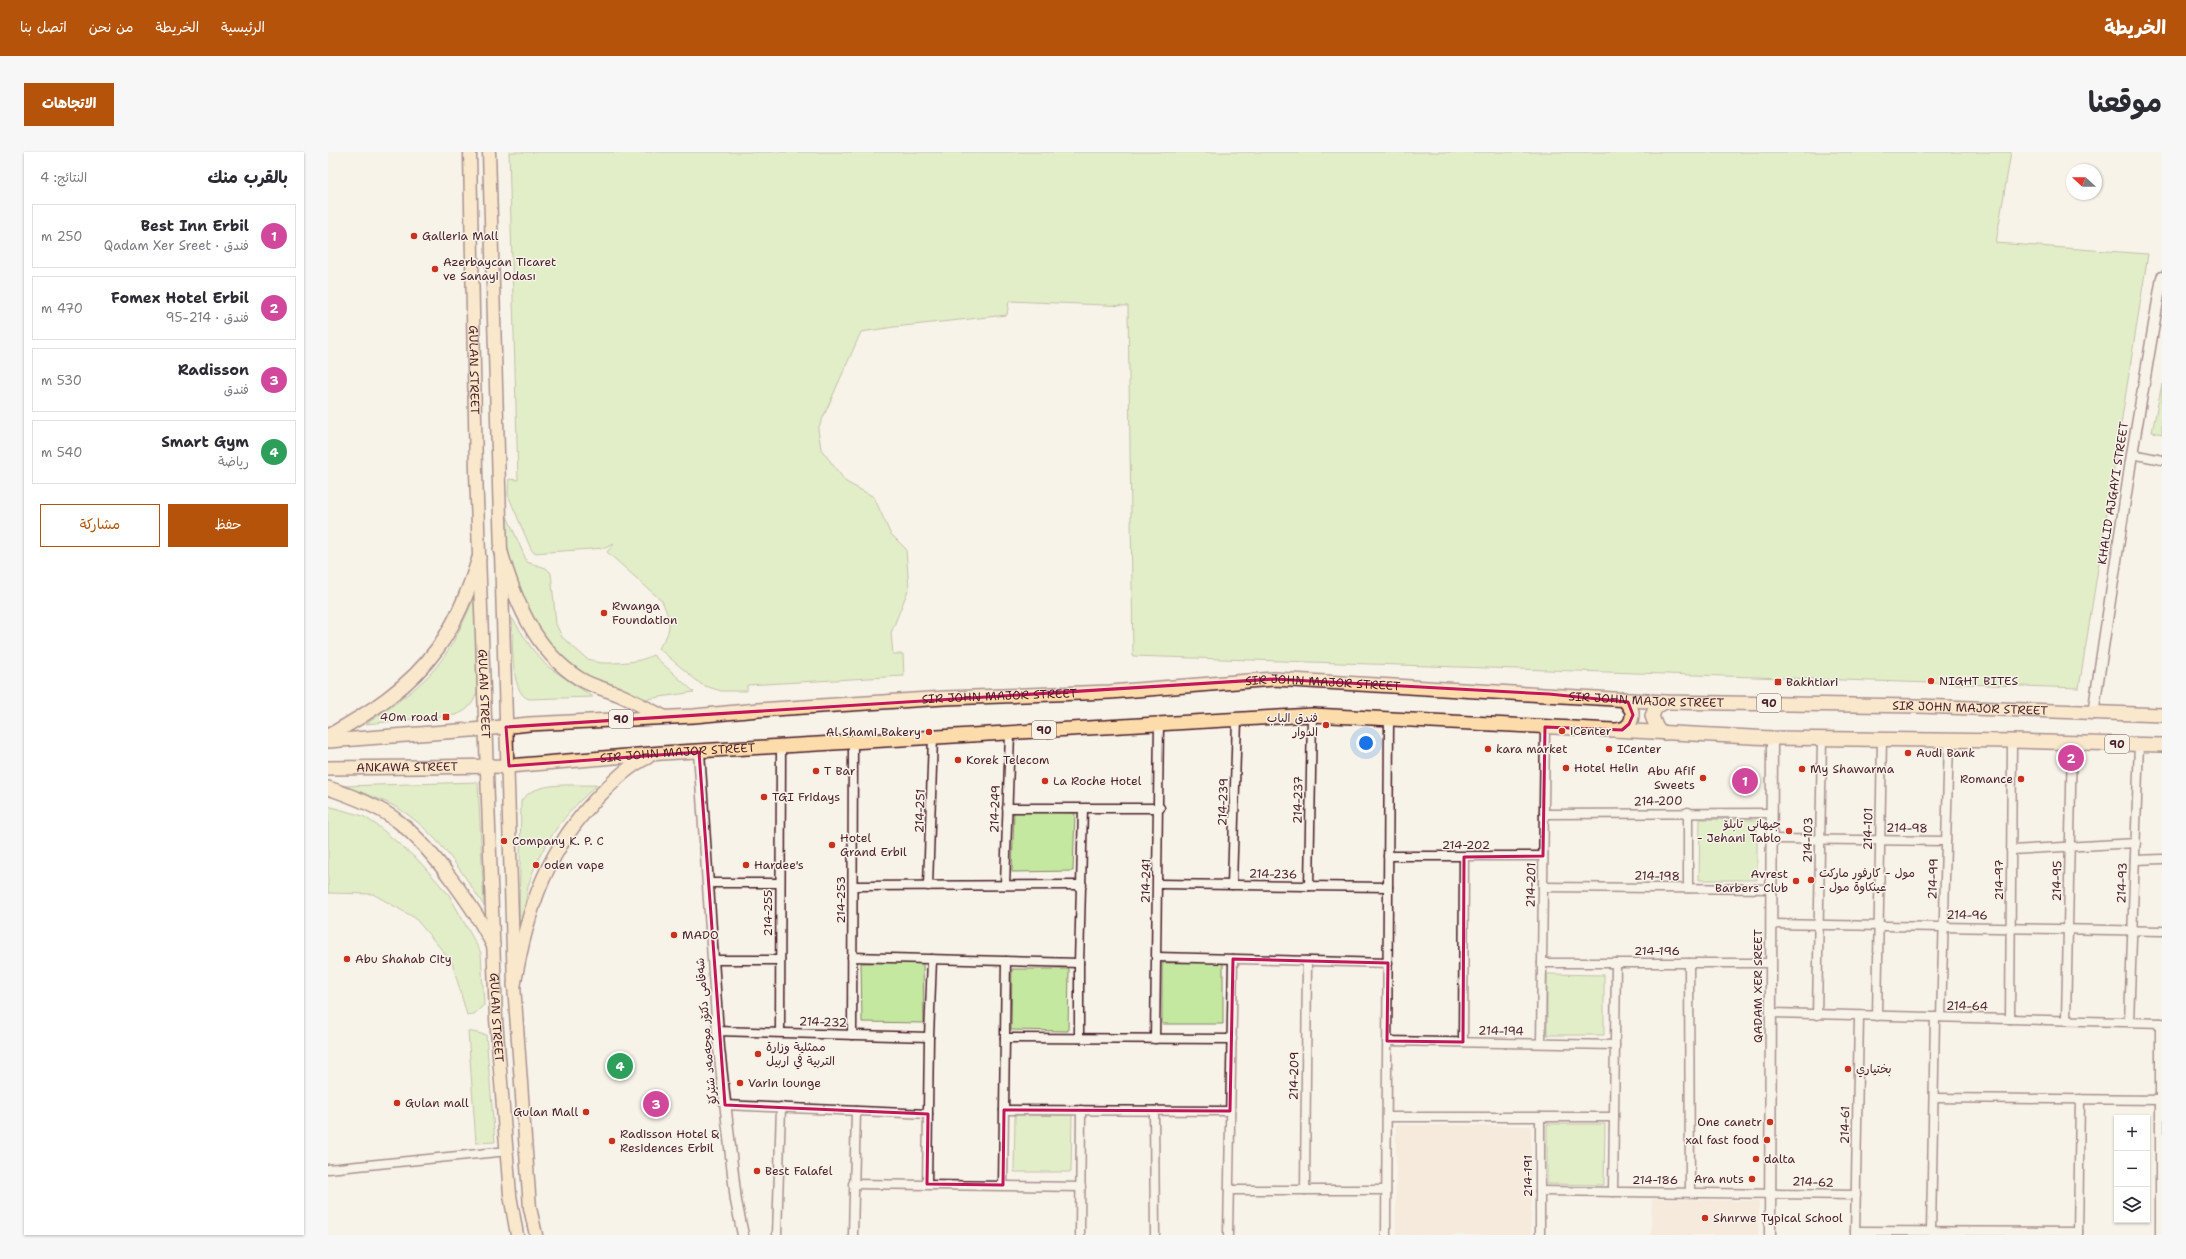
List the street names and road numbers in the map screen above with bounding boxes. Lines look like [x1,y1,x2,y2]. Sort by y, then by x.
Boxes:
street label: GULAN STREET [465,325,483,415]
street label: KHALID AJGAYI STREET [2094,420,2132,566]
street label: GULAN STREET [474,649,494,739]
street label: SIR JOHN MAJOR STREET [1244,671,1401,694]
street label: SIR JOHN MAJOR STREET [921,685,1078,707]
street label: SIR JOHN MAJOR STREET [1568,688,1725,711]
road number: 90 [1757,694,1781,712]
street label: SIR JOHN MAJOR STREET [1892,698,2049,719]
road number: 90 [609,710,633,728]
road number: 90 [1032,721,1056,739]
road number: 90 [2105,735,2129,753]
street label: SIR JOHN MAJOR STREET [599,740,756,766]
street label: ANKAWA STREET [356,759,459,776]
street label: 214-237 [1290,776,1306,824]
street label: 214-239 [1214,778,1232,826]
street label: 214-249 [986,785,1004,833]
street label: 214-251 [911,789,929,833]
street label: 214-200 [1633,793,1683,809]
street label: 214-101 [1860,808,1876,850]
street label: 214-103 [1800,817,1816,863]
street label: 214-98 [1886,820,1928,836]
street label: 214-202 [1442,837,1490,853]
street label: 214-241 [1138,858,1154,904]
street label: 214-99 [1924,858,1942,900]
street label: 214-97 [1991,859,2007,901]
street label: 214-95 [2049,861,2065,901]
street label: 214-201 [1523,862,1539,908]
street label: 214-93 [2113,862,2131,904]
street label: 214-236 [1249,866,1297,882]
street label: 214-198 [1634,868,1680,884]
street label: 214-253 [833,876,849,924]
street label: 214-255 [760,890,776,936]
street label: 214-96 [1946,907,1988,923]
street label: QADAM XER SREET [1750,928,1766,1043]
street label: 214-196 [1634,943,1680,959]
street label: شەقامی دکتۆر موحەمەد شێرکۆ [692,957,720,1106]
street label: GULAN STREET [486,973,507,1063]
street label: 214-64 [1946,998,1988,1014]
street label: 214-232 [799,1013,847,1031]
street label: 214-194 [1478,1023,1524,1039]
street label: 214-209 [1286,1051,1302,1101]
street label: 214-61 [1837,1106,1853,1144]
street label: 214-191 [1520,1155,1536,1197]
street label: 214-186 [1632,1172,1678,1188]
street label: 214-62 [1792,1173,1834,1191]

